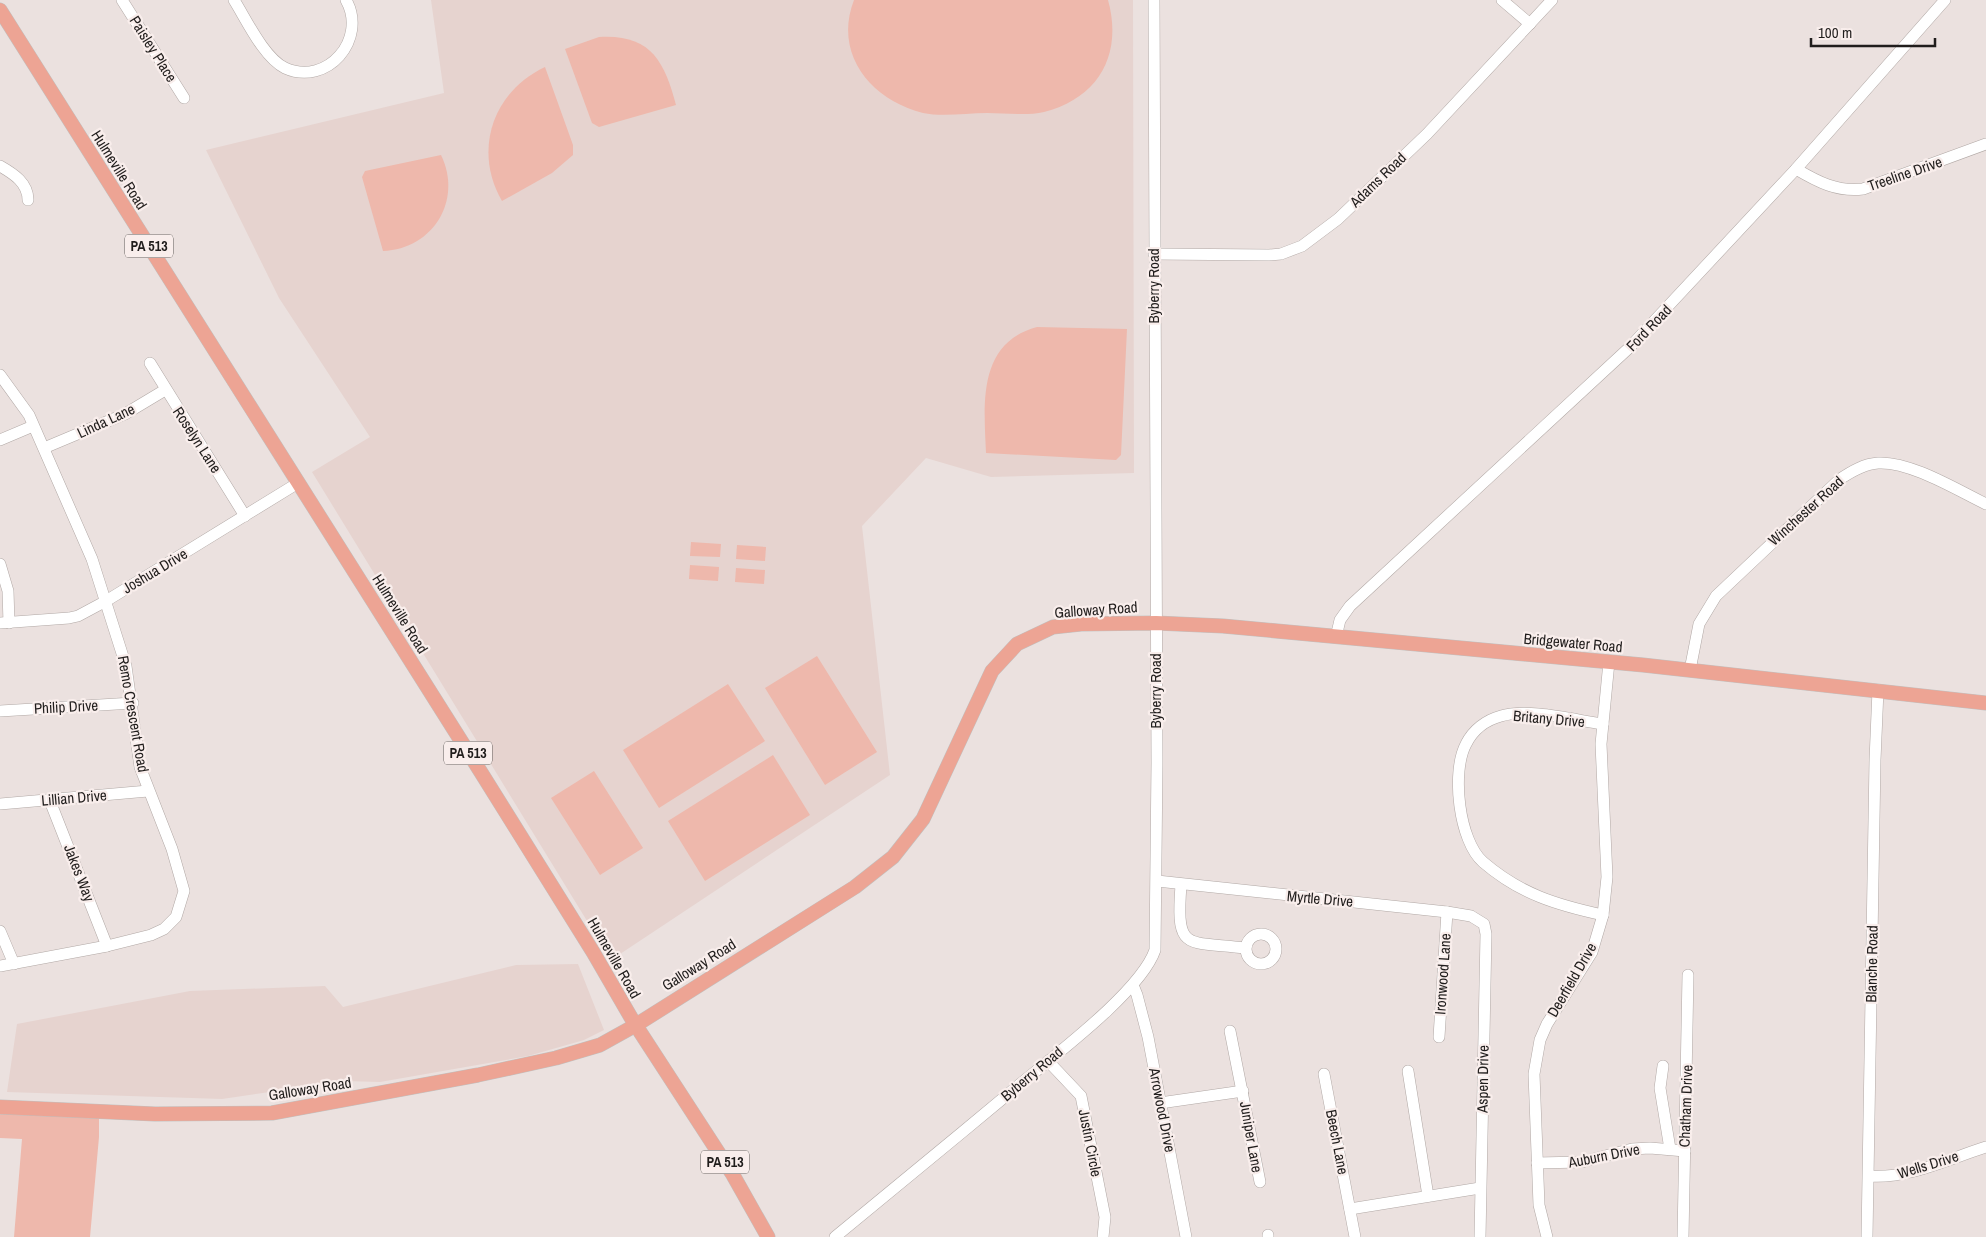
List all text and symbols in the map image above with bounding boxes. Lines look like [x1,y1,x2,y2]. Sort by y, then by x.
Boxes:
street label: Paisley Place [125,12,182,86]
scale bar [1811,15,1935,47]
text: 100 m [1818,22,1852,43]
street label: Hulmeville Road [87,126,152,214]
street label: Adams Road [1344,147,1411,213]
street label: Treeline Drive [1865,151,1945,196]
road number: PA 513 [125,235,173,258]
street label: Byberry Road [1143,248,1164,324]
street label: Ford Road [1621,300,1676,356]
street label: Linda Lane [73,398,138,443]
street label: Roselyn Lane [168,402,227,477]
street label: Winchester Road [1763,471,1848,550]
street label: Joshua Drive [118,543,191,598]
street label: Hulmeville Road [368,570,433,658]
street label: Galloway Road [1054,596,1138,623]
street label: Bridgewater Road [1523,628,1623,657]
street label: Byberry Road [1145,653,1166,729]
street label: Remo Crescent Road [113,654,154,774]
street label: Philip Drive [33,694,99,719]
street label: Britany Drive [1512,705,1586,732]
road number: PA 513 [444,741,492,764]
street label: Lillian Drive [40,784,108,811]
street label: Jakes Way [59,841,100,905]
street label: Myrtle Drive [1286,885,1354,912]
street label: Hulmeville Road [583,913,646,1002]
street label: Blanche Road [1860,925,1883,1003]
street label: Ironwood Lane [1429,932,1456,1015]
street label: Galloway Road [658,934,740,996]
street label: Deerfield Drive [1542,939,1601,1021]
street label: Byberry Road [996,1041,1067,1106]
street label: Aspen Drive [1471,1045,1494,1114]
street label: Chatham Drive [1674,1064,1697,1148]
street label: Arrowood Drive [1144,1065,1181,1154]
street label: Galloway Road [267,1072,353,1105]
street label: Juniper Lane [1235,1100,1268,1174]
street label: Justin Circle [1074,1107,1107,1179]
street label: Beech Lane [1321,1108,1354,1176]
street label: Auburn Drive [1565,1138,1642,1173]
street label: Wells Drive [1895,1145,1961,1184]
road number: PA 513 [701,1150,749,1174]

